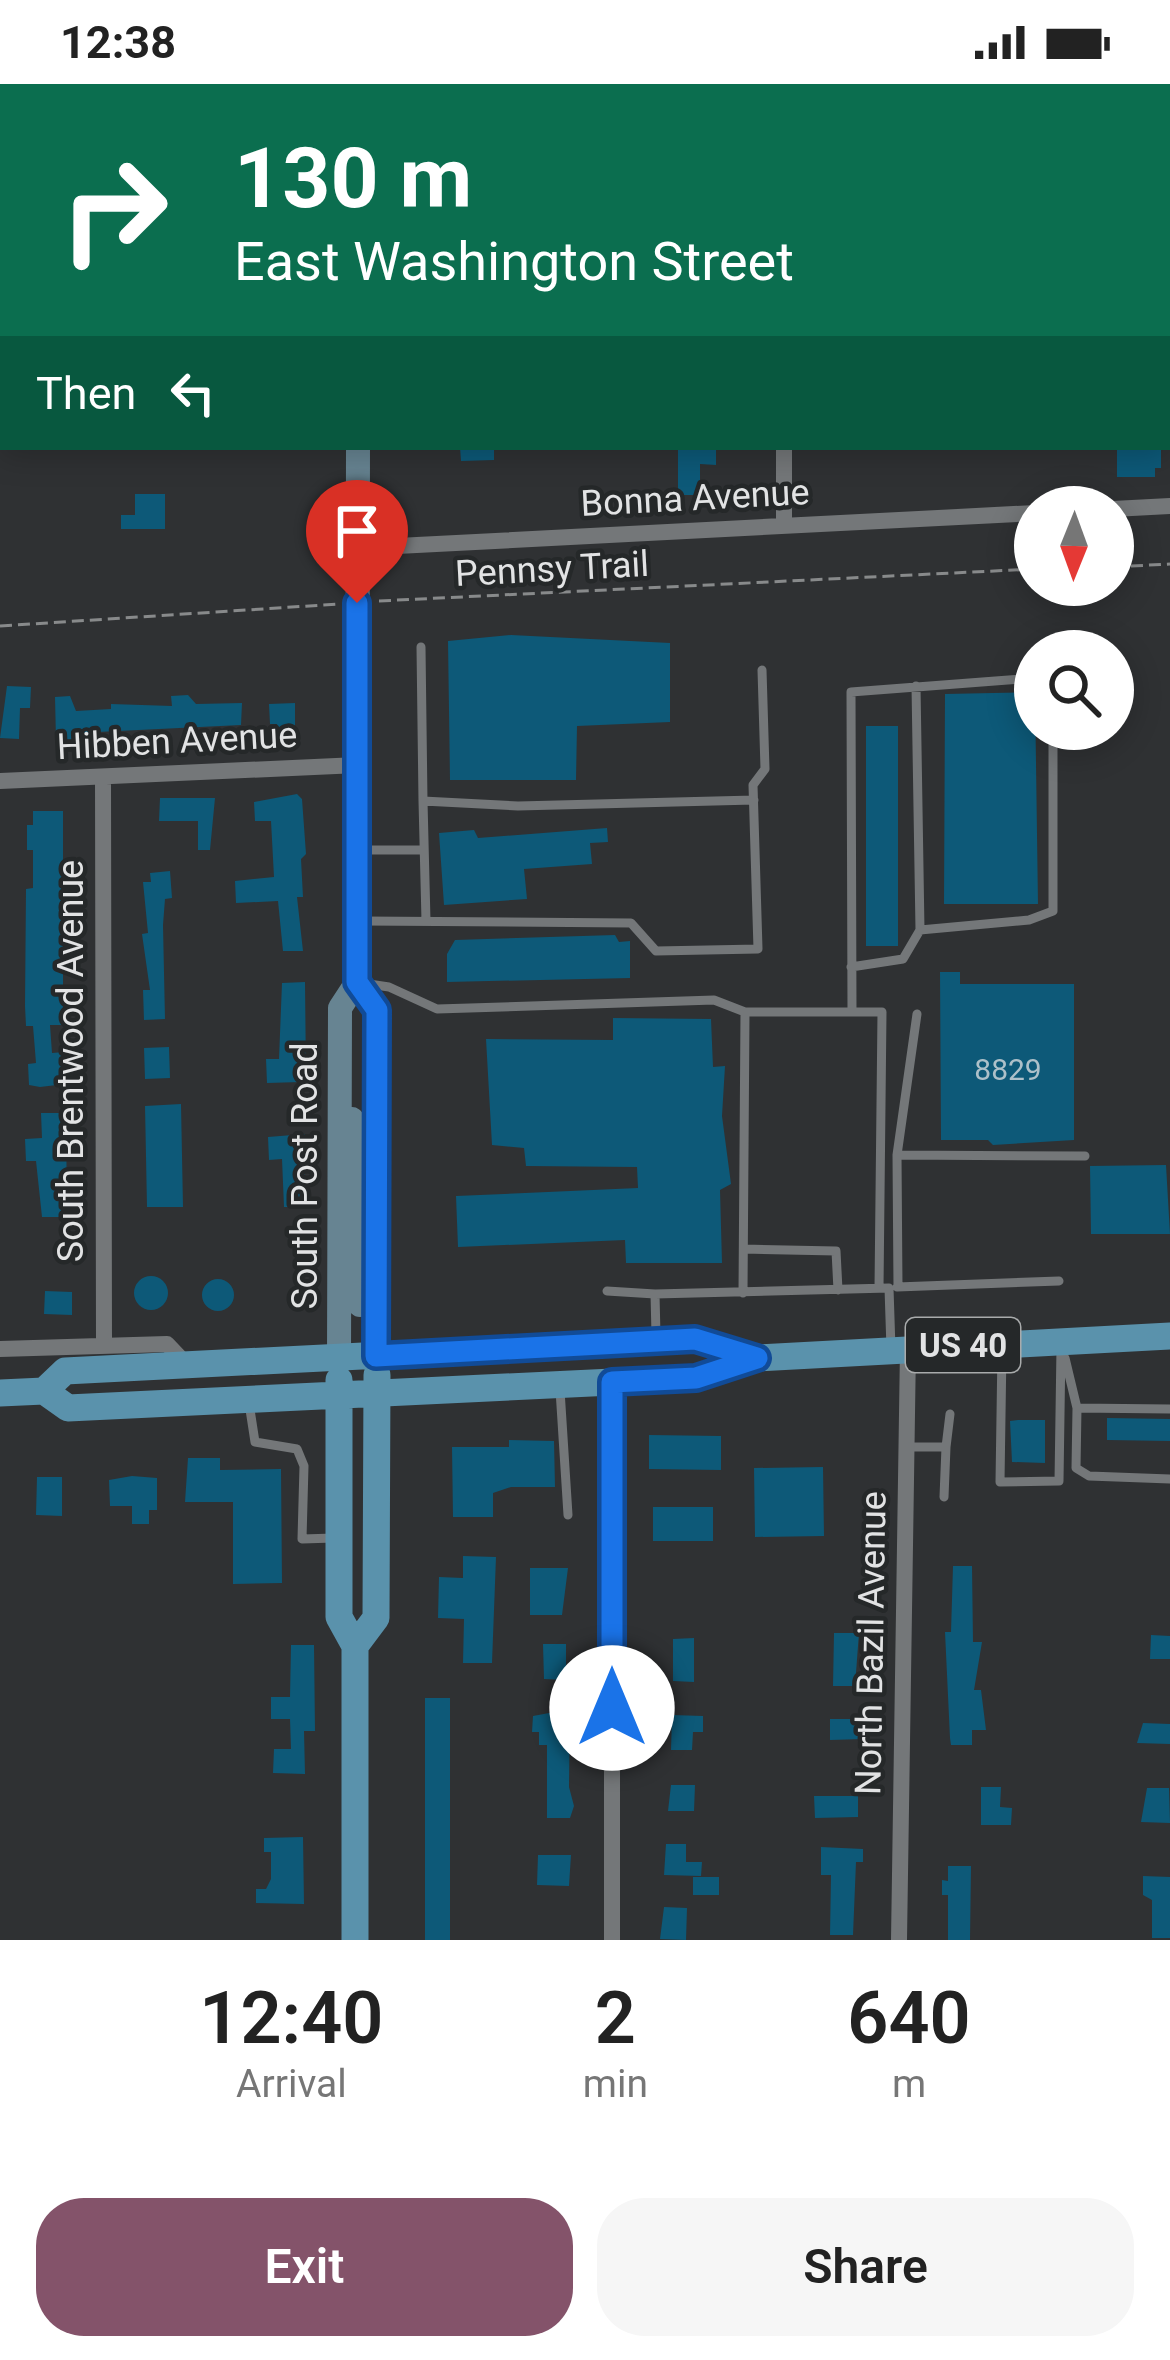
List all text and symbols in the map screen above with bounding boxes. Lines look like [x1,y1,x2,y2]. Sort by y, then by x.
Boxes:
text: 12:38 [60,16,176,69]
text: 130 m [234,129,472,228]
icon: right [36,132,192,288]
text: East Washington Street [234,230,794,293]
icon: left [160,360,226,426]
text: Then [36,367,136,420]
street label: Bonna Avenue [580,471,810,525]
pin [306,480,408,603]
north arrow [1014,486,1134,606]
map controls [1014,486,1134,750]
icon: arrive [324,498,390,564]
street label: Pennsy Trail [454,543,650,595]
button: search [1014,630,1134,750]
street label: Hibben Avenue [56,714,298,768]
street label: South Brentwood Avenue [50,860,92,1262]
street label: South Post Road [284,1042,326,1310]
house number: 8829 [974,1052,1042,1087]
road number: US 40 [906,1318,1020,1372]
street label: North Bazil Avenue [847,1491,895,1795]
position arrow [549,1645,675,1771]
text: 12:40 [199,1976,383,2061]
text: 2 [595,1976,636,2061]
text: 640 [847,1976,971,2061]
text: Arrival [236,2061,347,2107]
text: min [583,2061,648,2107]
text: m [892,2061,926,2107]
button: Exit [36,2198,573,2336]
button: Share [597,2198,1134,2336]

